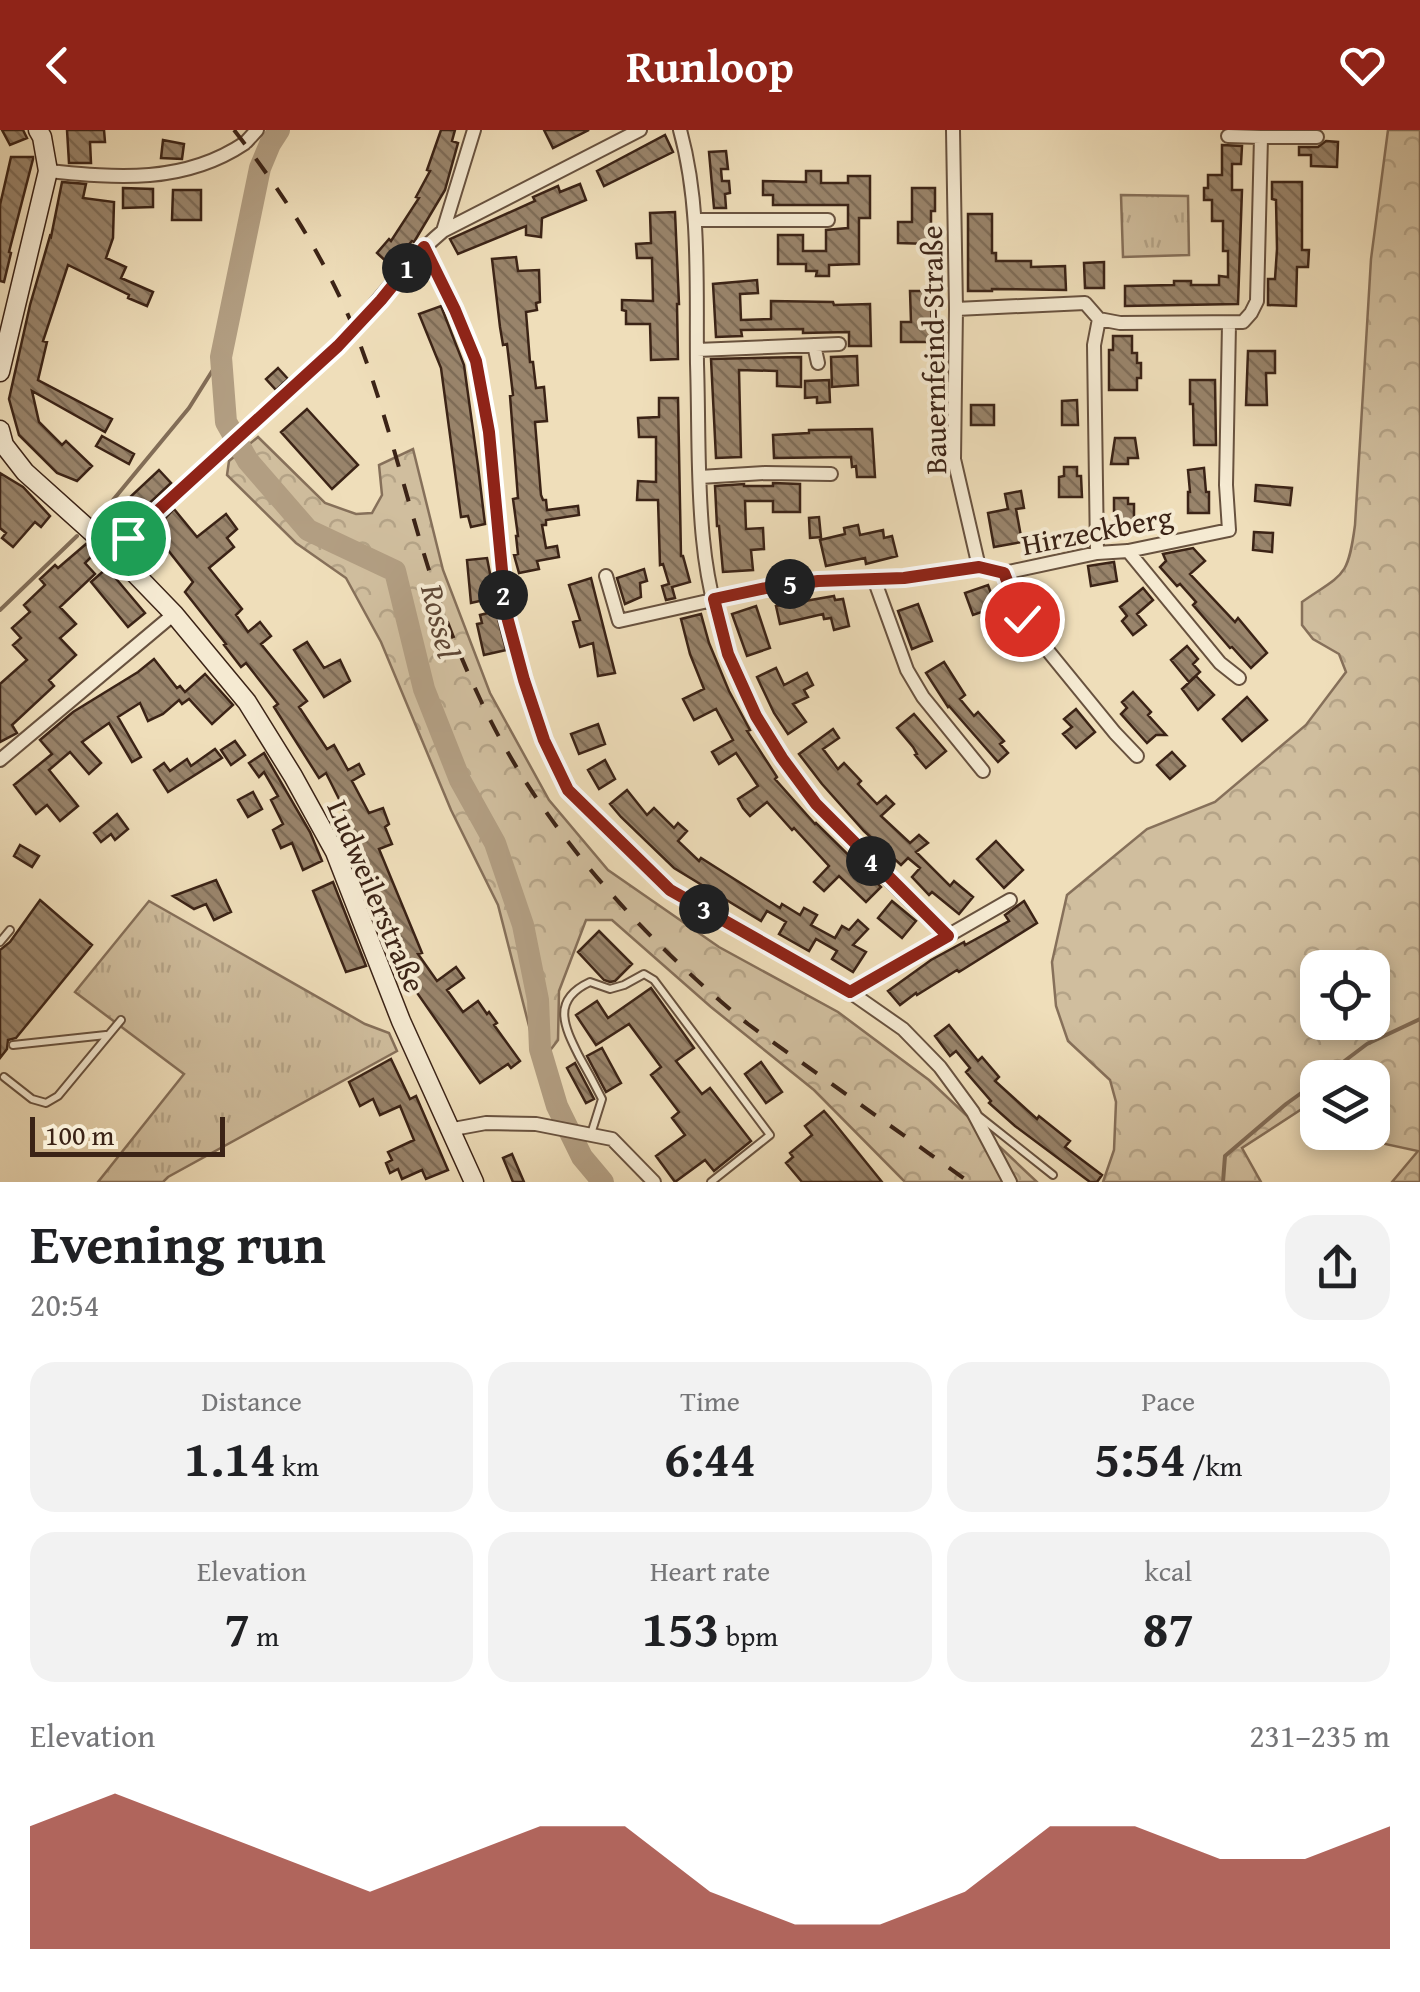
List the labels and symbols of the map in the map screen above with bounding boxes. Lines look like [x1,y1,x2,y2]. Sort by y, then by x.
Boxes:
street label: Bauernfeind-Straße [909,225,957,475]
pin: 1 [382,243,432,293]
street label: Hirzeckberg [1018,494,1176,566]
pin [86,496,171,581]
pin: 5 [765,559,815,609]
pin: 2 [478,570,528,620]
pin [980,577,1065,662]
water label: Rossel [409,578,473,663]
street label: Ludweilerstraße [317,793,437,999]
pin: 4 [846,836,896,886]
pin: 3 [679,884,729,934]
scale bar [30,1112,225,1156]

